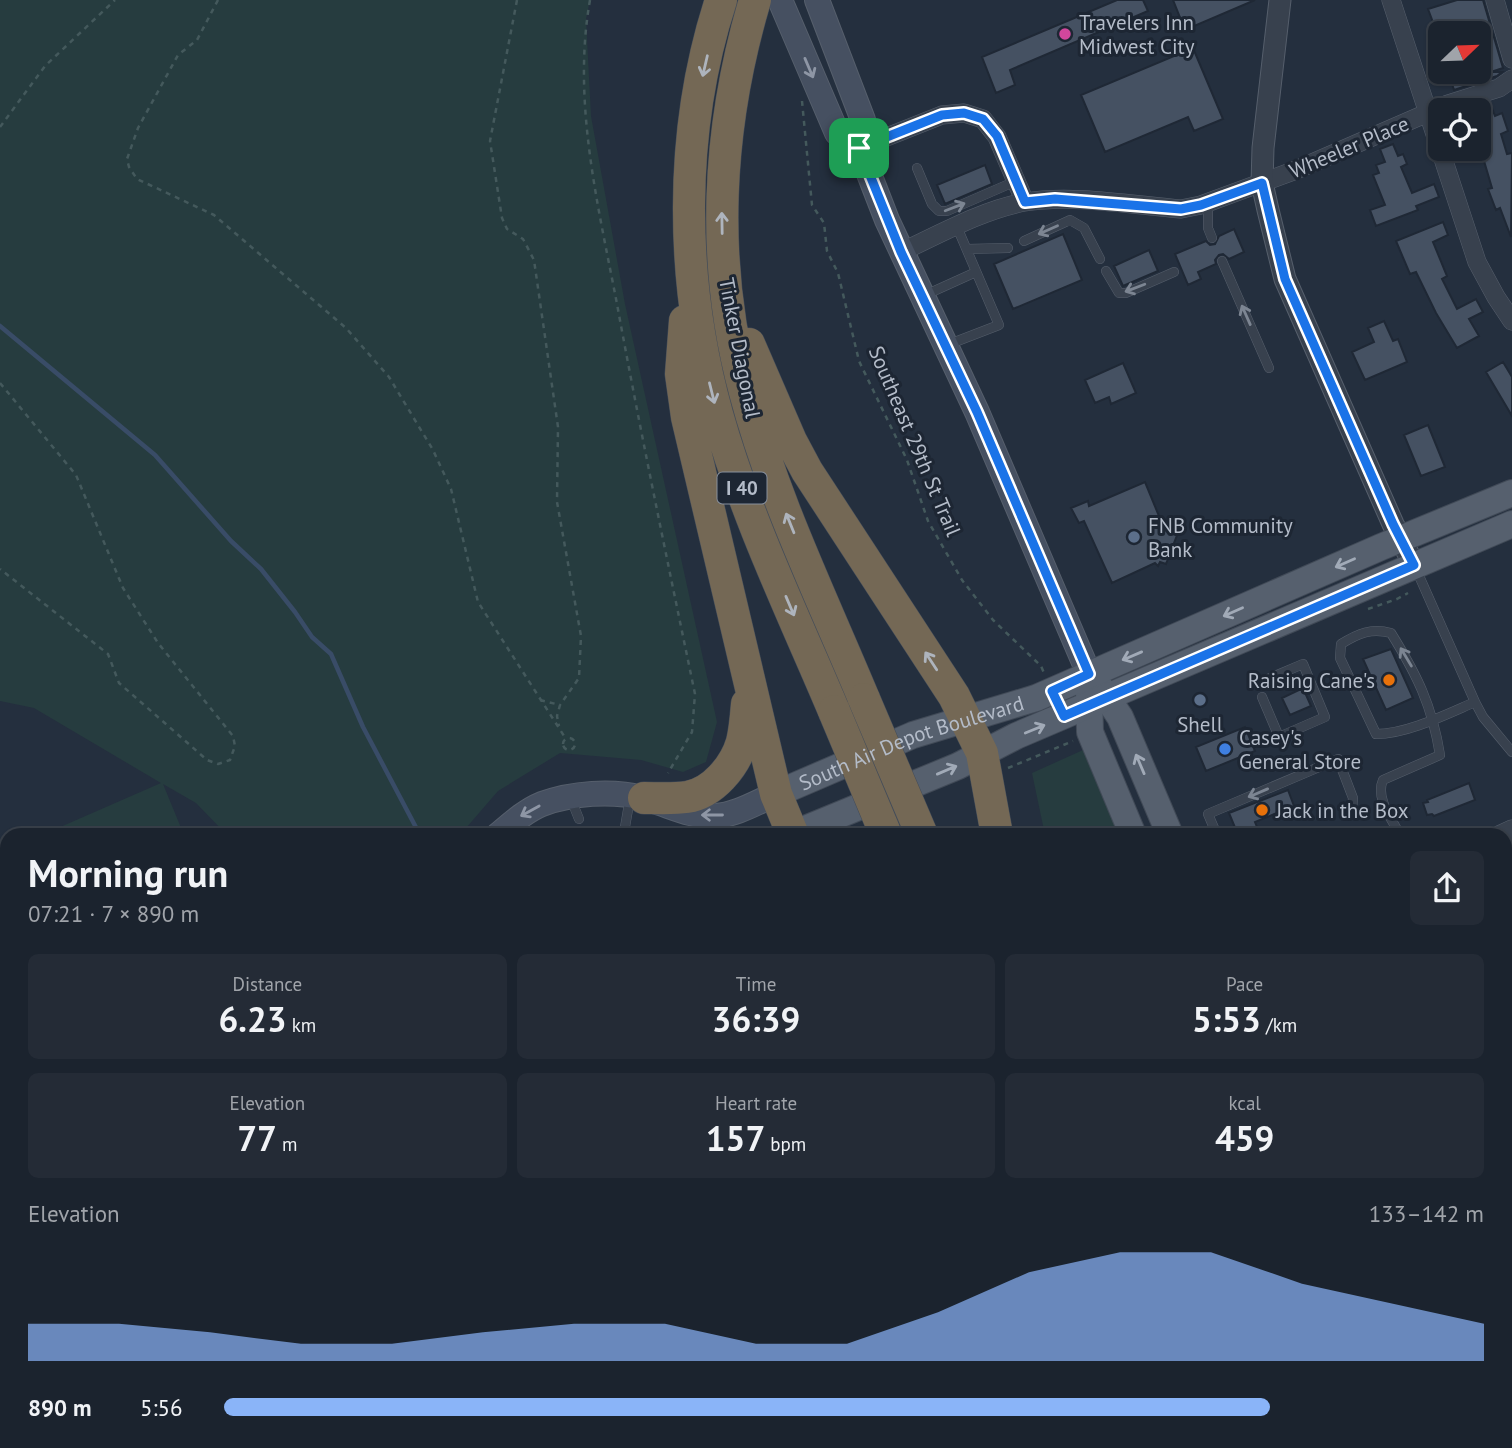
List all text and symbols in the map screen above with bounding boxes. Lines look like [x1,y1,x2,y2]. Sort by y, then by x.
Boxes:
place label: Travelers Inn Midwest City [1079,9,1195,60]
north arrow [1428,21,1491,84]
map controls [1428,21,1491,161]
marker: Travelers Inn Midwest City [1057,26,1073,42]
one-way arrow [697,54,711,77]
one-way arrow [803,56,816,78]
button: locate [1428,98,1491,161]
street label: Wheeler Place [1285,110,1413,184]
pin [829,118,889,178]
icon: arrive [840,129,878,167]
one-way arrow [944,199,966,212]
one-way arrow [715,212,729,235]
one-way arrow [1038,224,1059,237]
street label: Tinker Diagonal [713,276,767,420]
one-way arrow [1125,283,1146,296]
one-way arrow [1239,305,1252,326]
street label: Southeast 29th St Trail [863,342,967,540]
one-way arrow [706,381,719,404]
road number: I 40 [718,472,766,503]
one-way arrow [783,512,796,534]
place label: FNB Community Bank [1148,512,1293,563]
marker: FNB Community Bank [1126,529,1142,545]
one-way arrow [1335,557,1357,570]
one-way arrow [784,595,797,617]
one-way arrow [1223,606,1245,619]
one-way arrow [1399,648,1413,668]
one-way arrow [1122,650,1144,663]
one-way arrow [924,651,938,671]
place label: Raising Cane's [1248,667,1375,694]
marker: Raising Cane's [1381,672,1397,688]
street label: South Air Depot Boulevard [795,689,1027,796]
marker: Shell [1192,692,1208,708]
place label: Shell [1177,711,1223,738]
one-way arrow [1024,721,1045,734]
place label: Casey's General Store [1239,724,1361,775]
marker: Casey's General Store [1217,741,1233,757]
one-way arrow [1133,754,1146,775]
one-way arrow [935,763,957,776]
one-way arrow [1247,787,1269,800]
place label: Jack in the Box [1275,797,1409,824]
marker: Jack in the Box [1254,802,1270,818]
one-way arrow [520,804,540,818]
one-way arrow [701,808,724,822]
text: Morning run [28,848,228,897]
button: share [1410,851,1484,925]
text: 07:21 · 7 × 890 m [28,899,199,928]
text: Distance [233,972,302,996]
text: Time [736,972,776,996]
text: Pace [1226,972,1263,996]
text: 6.23 [218,996,287,1042]
text: 36:39 [712,996,800,1042]
text: 5:53 [1192,996,1261,1042]
text: km [287,1013,316,1037]
text: /km [1261,1013,1297,1037]
text: Elevation [229,1091,305,1115]
text: Heart rate [715,1091,797,1115]
text: kcal [1228,1091,1261,1115]
text: 77 [237,1115,277,1161]
text: 157 [706,1115,765,1161]
text: 459 [1215,1115,1274,1161]
text: m [277,1132,297,1156]
text: bpm [765,1132,806,1156]
text: Elevation [28,1199,120,1228]
text: 133–142 m [1369,1199,1484,1228]
text: 890 m [28,1393,91,1422]
text: 5:56 [140,1393,183,1422]

